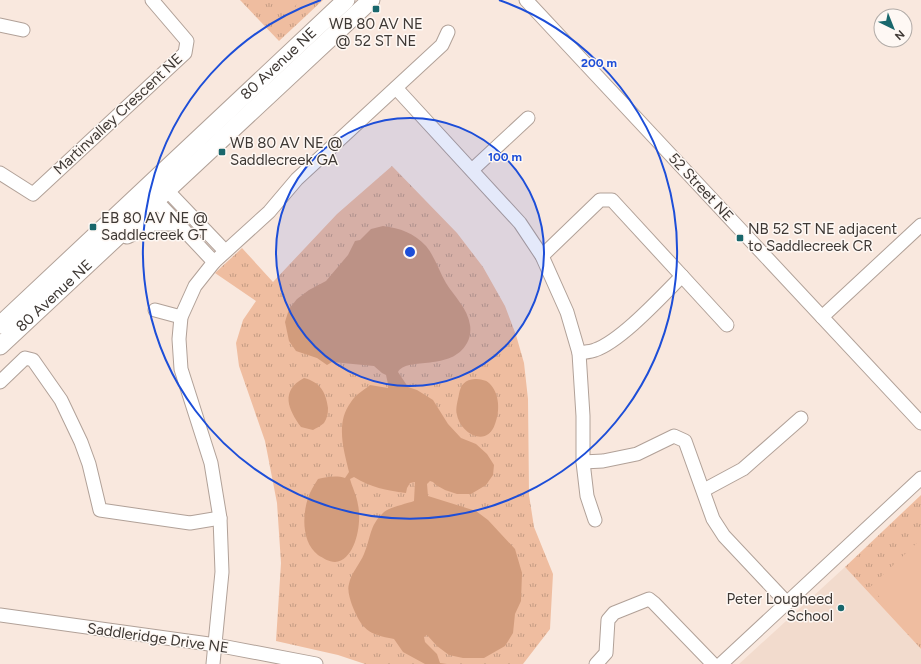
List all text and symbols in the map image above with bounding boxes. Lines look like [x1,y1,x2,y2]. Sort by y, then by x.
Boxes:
marker: WB 80 AV NE @ 52 ST NE [371,4,381,14]
north arrow [873,8,913,48]
place label: WB 80 AV NE @ 52 ST NE [329,15,423,50]
street label: 80 Avenue NE [237,24,320,103]
text: N [892,27,907,43]
street label: Martinvalley Crescent NE [50,49,186,179]
text: 200 m [581,56,617,70]
place label: WB 80 AV NE @ Saddlecreek GA [230,134,343,169]
marker: WB 80 AV NE @ Saddlecreek GA [217,147,227,157]
street label: 52 Street NE [665,149,737,225]
text: 100 m [488,150,522,164]
place label: EB 80 AV NE @ Saddlecreek GT [101,209,208,244]
place label: NB 52 ST NE adjacent to Saddlecreek CR [748,220,897,255]
marker: EB 80 AV NE @ Saddlecreek GT [88,222,98,232]
marker: NB 52 ST NE adjacent to Saddlecreek CR [735,233,745,243]
centre of rings [403,245,417,259]
street label: 80 Avenue NE [12,256,96,335]
place label: Peter Lougheed School [726,590,833,625]
marker: Peter Lougheed School [836,603,846,613]
street label: Saddleridge Drive NE [86,619,230,657]

